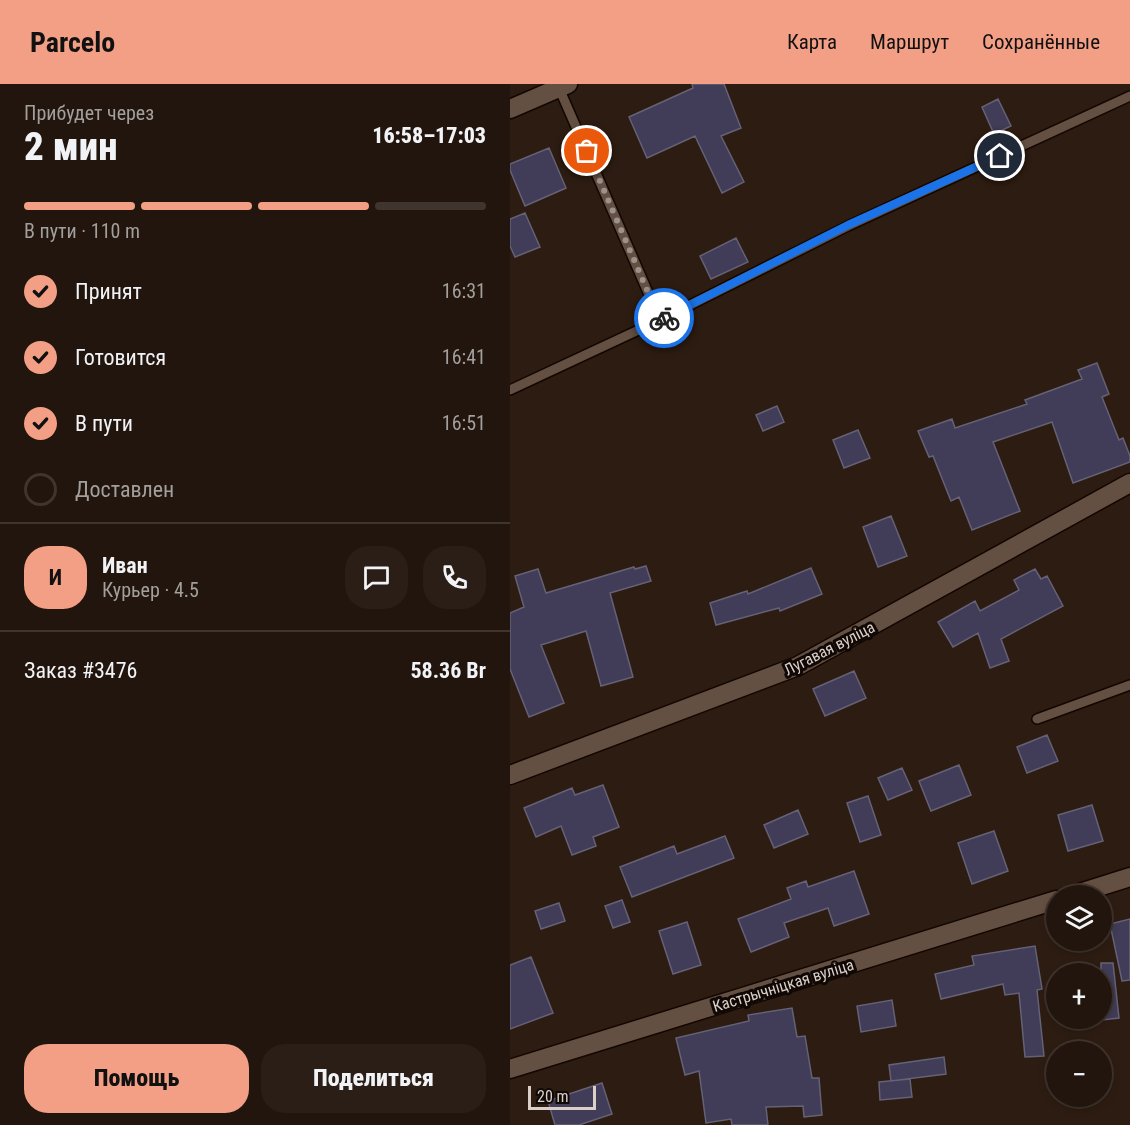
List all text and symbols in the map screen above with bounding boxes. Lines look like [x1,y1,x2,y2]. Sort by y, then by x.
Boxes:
text: Parcelo [30,26,115,59]
text: Карта [787,30,837,54]
text: Маршрут [870,30,949,54]
text: Сохранённые [982,30,1100,54]
text: Прибудет через [24,101,154,125]
text: 16:58–17:03 [372,123,486,148]
text: 2 мин [24,124,118,170]
pin [561,125,612,176]
pin [974,130,1025,181]
icon: bag [570,134,603,167]
icon: home [983,139,1016,172]
text: В пути · 110 m [24,219,140,243]
icon: check [24,275,57,308]
text: Принят [75,279,142,304]
text: 16:31 [442,279,486,303]
courier [634,288,694,348]
icon: bike [648,302,681,335]
icon: check [24,341,57,374]
text: Готовится [75,345,166,370]
text: 16:41 [442,345,486,369]
icon: check [24,407,57,440]
text: В пути [75,411,133,436]
text: 16:51 [442,411,486,435]
text: Доставлен [75,477,174,502]
button: chat [345,546,408,609]
button: phone [423,546,486,609]
text: Иван [102,553,148,578]
text: И [49,565,62,590]
text: Курьер · 4.5 [102,578,199,602]
street label: Лугавая вуліца [781,617,878,679]
text: Заказ #3476 [24,658,137,683]
text: 58.36 Br [410,658,486,683]
map controls [1046,885,1112,1107]
button: layers [1046,885,1112,951]
street label: Кастрычніцкая вуліца [710,955,856,1016]
button: + [1046,963,1112,1029]
button: − [1046,1041,1112,1107]
button: Помощь [24,1044,249,1113]
button: Поделиться [261,1044,486,1113]
scale bar [528,1083,596,1110]
text: 20 m [537,1087,569,1106]

